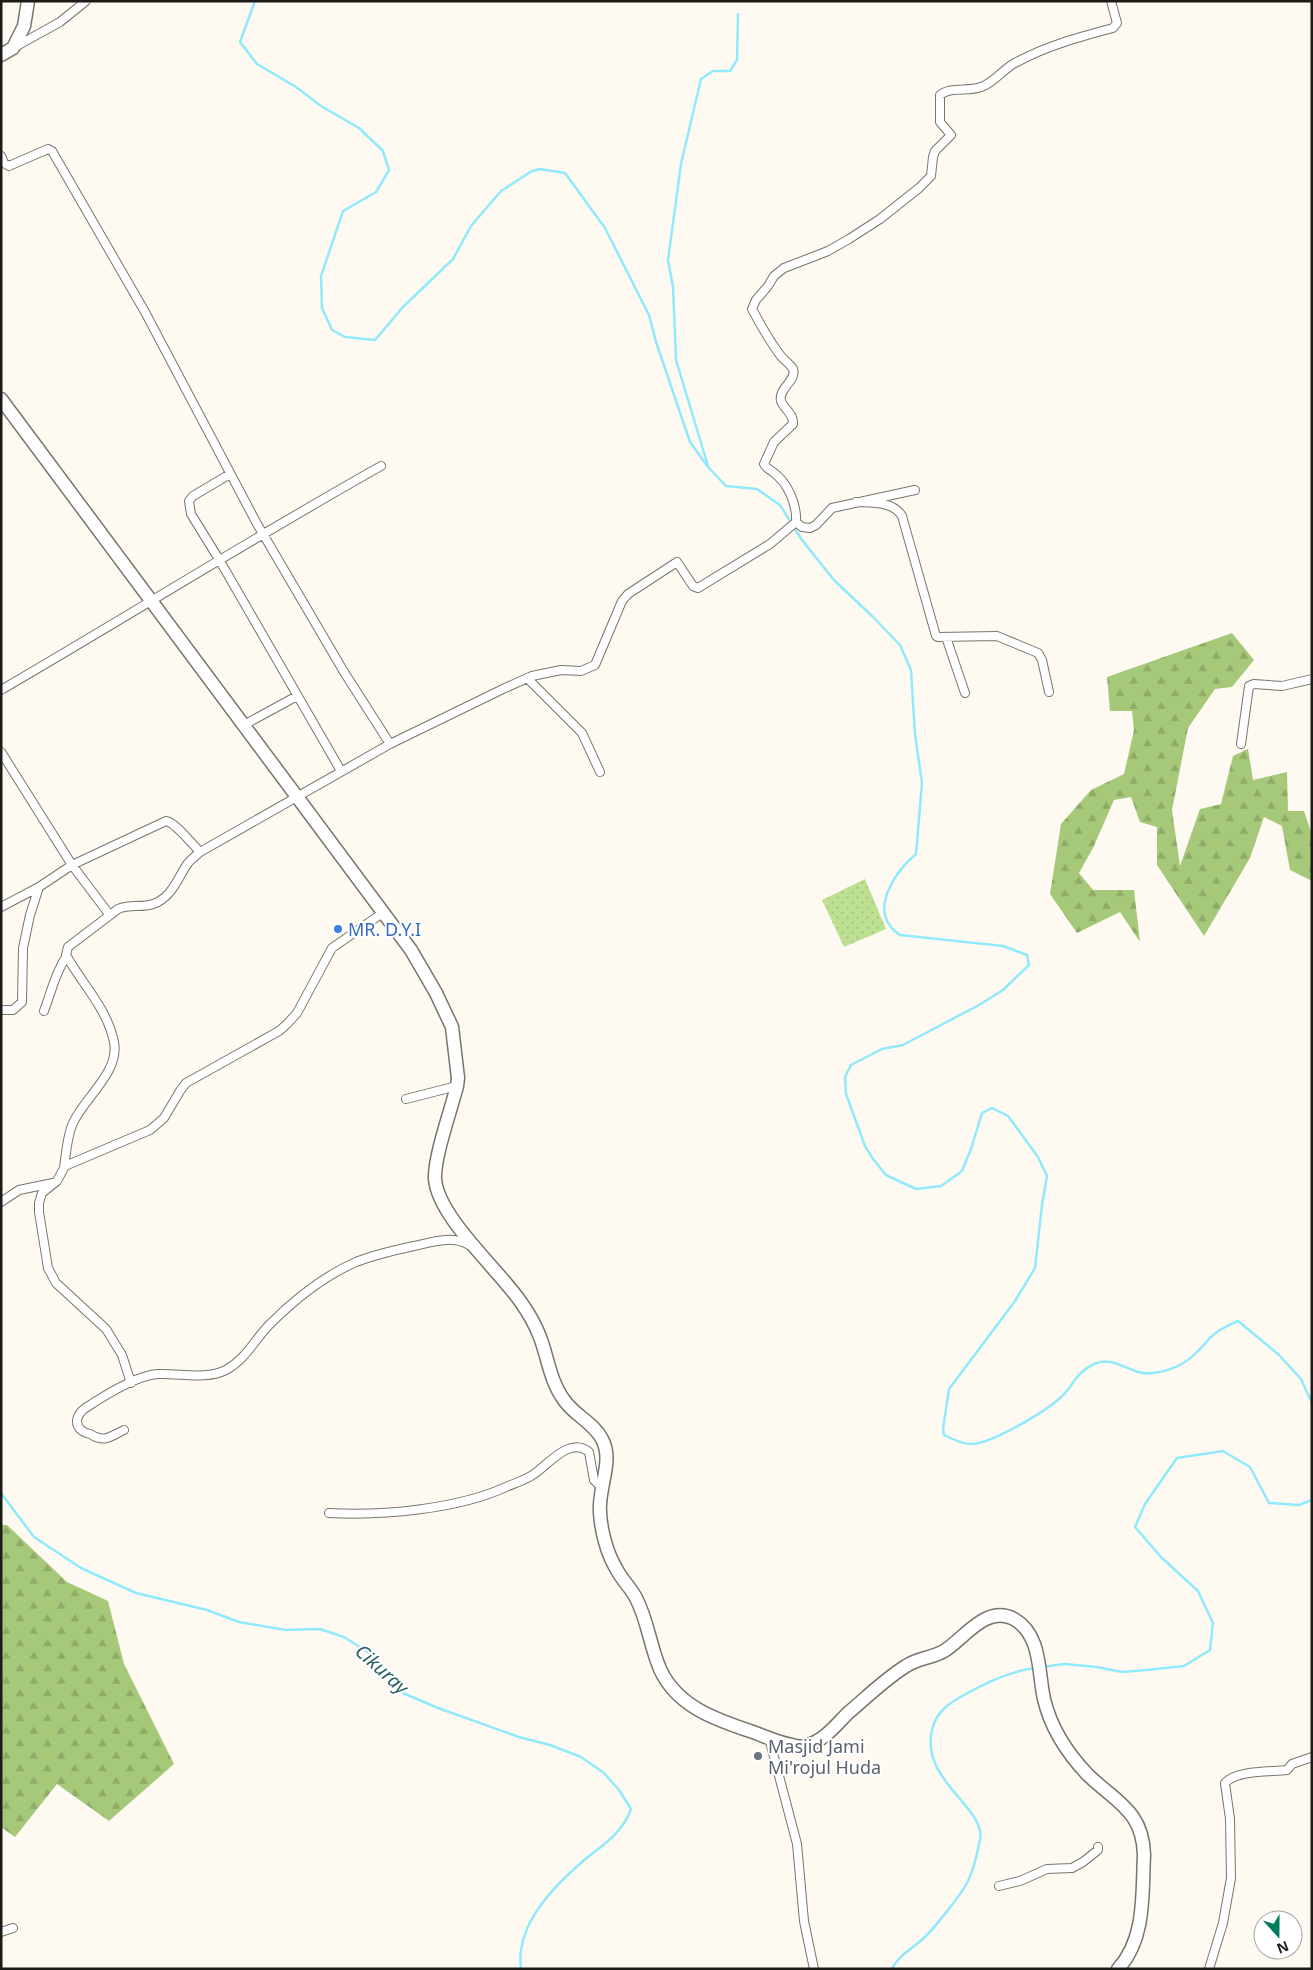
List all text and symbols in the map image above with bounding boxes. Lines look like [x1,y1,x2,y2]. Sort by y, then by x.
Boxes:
place label: MR. D.Y.I [348,917,421,941]
marker: MR. D.Y.I [332,923,344,935]
water label: Cikuray [350,1638,415,1701]
place label: Masjid Jami Mi'rojul Huda [768,1734,881,1779]
marker: Masjid Jami Mi'rojul Huda [752,1750,764,1762]
north arrow [1253,1910,1303,1960]
text: N [1274,1937,1292,1959]

